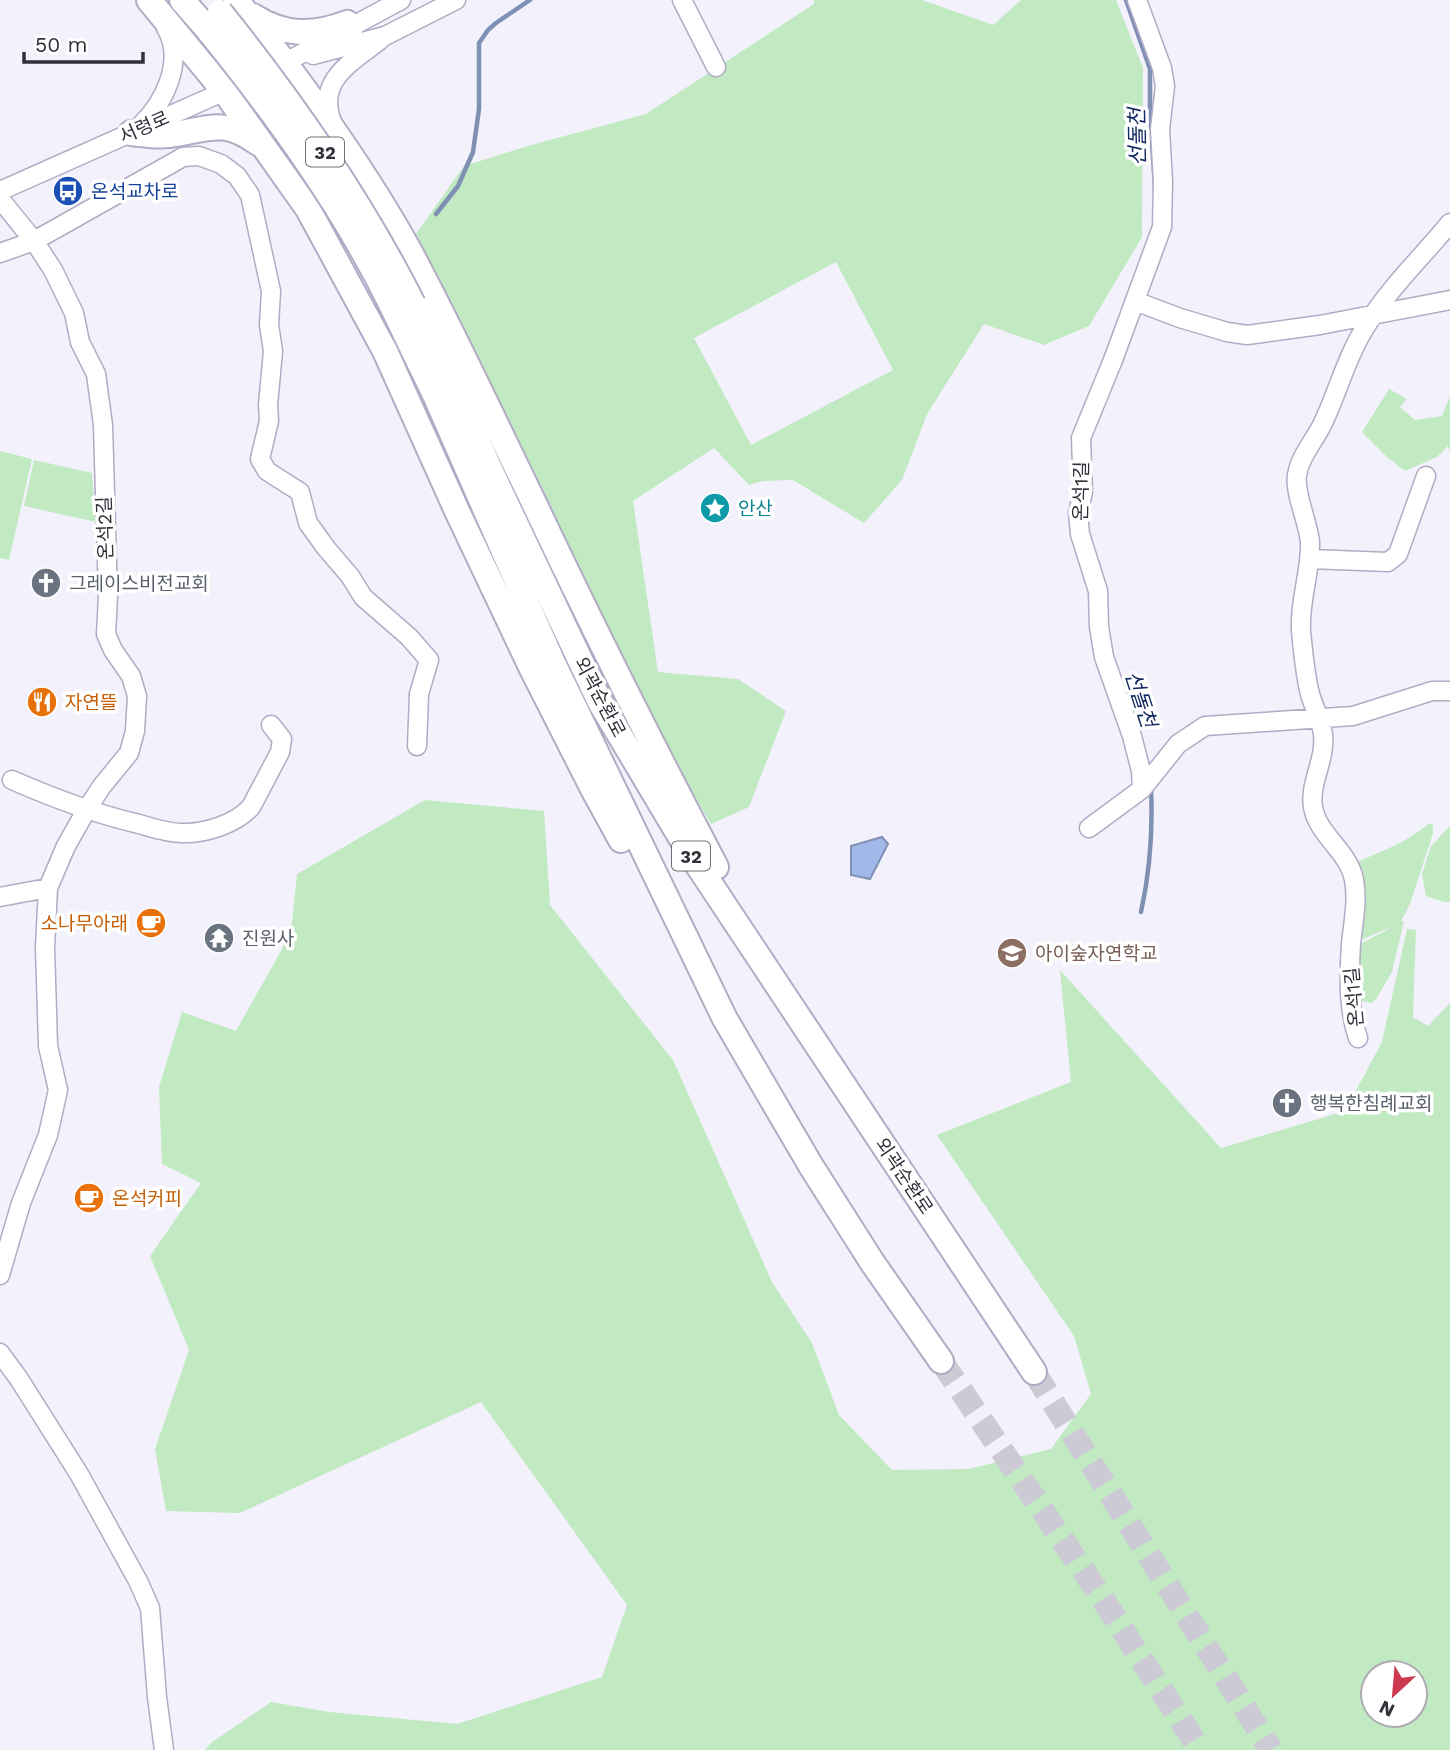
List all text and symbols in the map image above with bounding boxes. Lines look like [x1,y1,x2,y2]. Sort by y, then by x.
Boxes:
scale bar [24,21,144,65]
text: 50 m [35,32,87,57]
water label: 선돌천 [1124,105,1150,166]
street label: 서령로 [115,106,173,148]
road number: 32 [306,138,344,167]
bus stop icon: 온석교차로 [51,174,85,208]
place label: 온석교차로 [91,180,178,203]
street label: 온석1길 [1069,461,1093,521]
place icon: 안산 [698,491,732,525]
street label: 온석2길 [92,496,118,560]
place label: 안산 [738,497,773,520]
church icon: 그레이스비전교회 [29,566,63,600]
place label: 그레이스비전교회 [69,572,209,595]
street label: 외곽순환로 [569,653,631,741]
water label: 선돌천 [1120,668,1163,733]
restaurant icon: 자연뜰 [25,685,59,719]
place label: 자연뜰 [65,691,117,714]
road number: 32 [672,842,710,870]
cafe icon: 소나무아래 [134,906,168,940]
place label: 소나무아래 [41,912,128,935]
temple icon: 진원사 [202,921,236,955]
place label: 진원사 [242,927,294,950]
school or university icon: 아이숲자연학교 [995,936,1029,970]
place label: 아이숲자연학교 [1035,942,1157,965]
street label: 온석1길 [1340,966,1368,1028]
church icon: 행복한침례교회 [1270,1086,1304,1120]
place label: 행복한침례교회 [1310,1092,1432,1115]
street label: 외곽순환로 [870,1133,938,1219]
cafe icon: 온석커피 [72,1181,106,1215]
place label: 온석커피 [112,1187,182,1210]
north arrow [1359,1659,1429,1729]
text: N [1375,1695,1398,1722]

